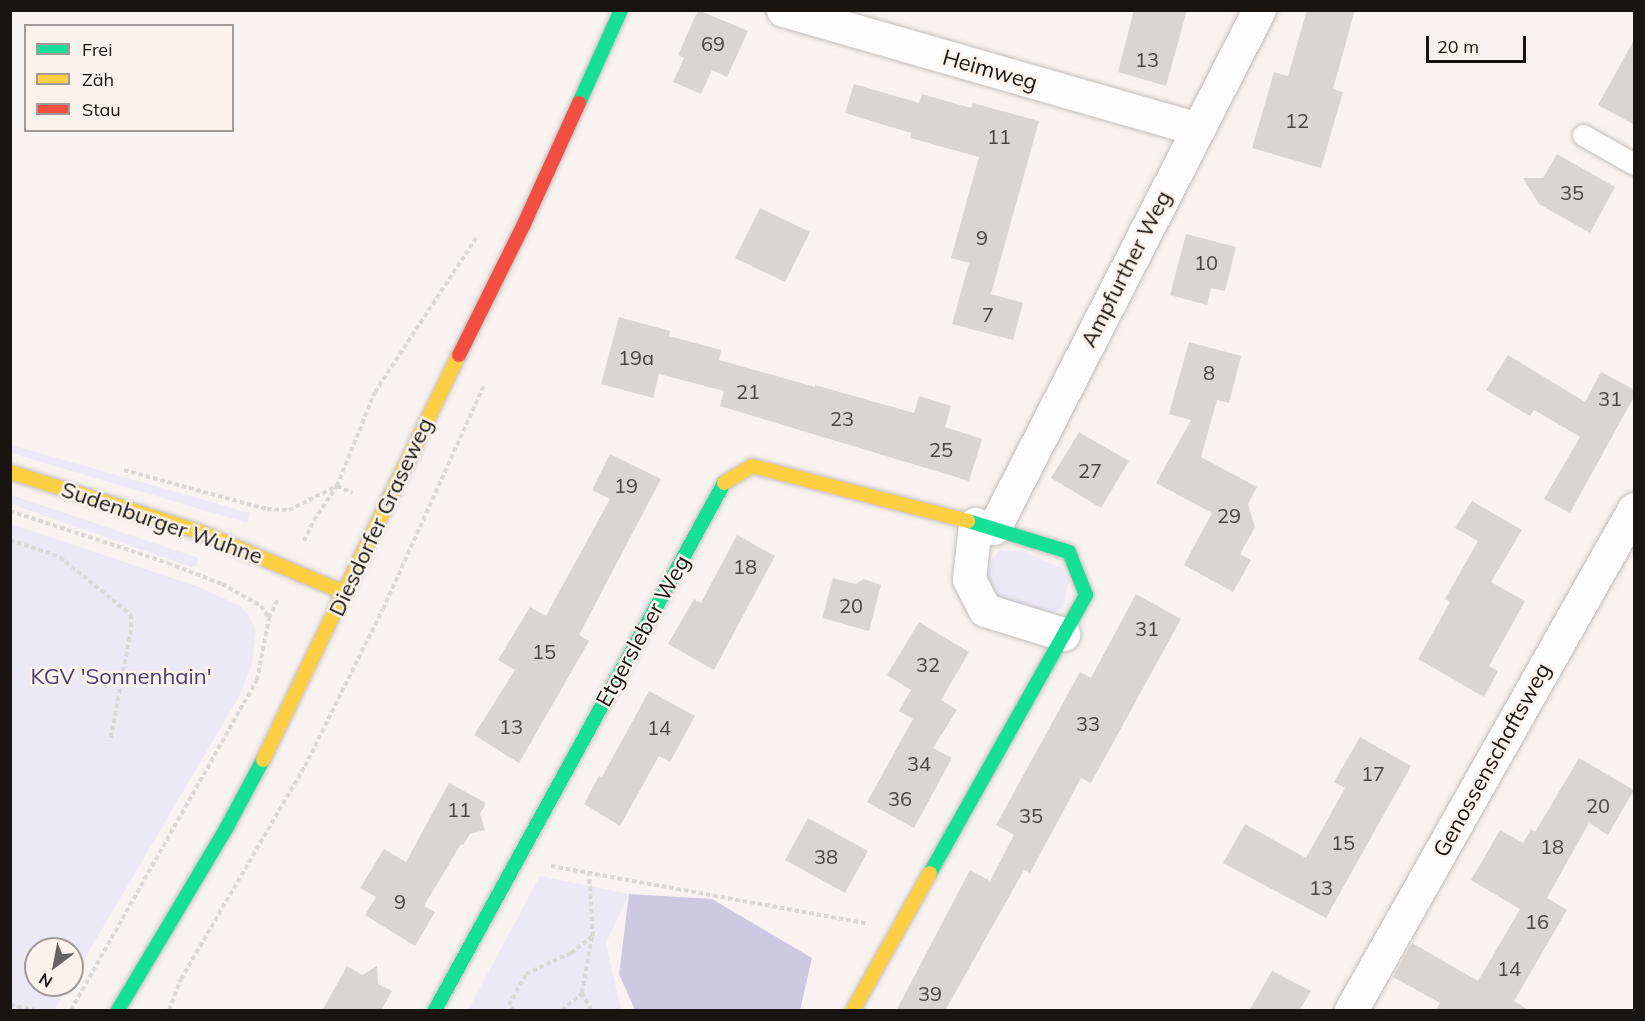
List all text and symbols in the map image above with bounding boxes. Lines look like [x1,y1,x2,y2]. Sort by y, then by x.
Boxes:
legend [24,24,234,132]
scale bar [1429,24,1530,62]
house number: 69 [701,31,725,55]
text: 20 m [1437,35,1479,58]
text: Frei [82,38,112,61]
street label: Heimweg [940,44,1040,96]
house number: 13 [1135,47,1159,71]
text: Zäh [82,68,114,91]
text: Stau [82,98,121,121]
house number: 12 [1285,108,1309,132]
house number: 11 [987,124,1011,148]
house number: 35 [1560,180,1584,204]
street label: Ampfurther Weg [1075,186,1177,352]
house number: 9 [976,225,988,249]
house number: 10 [1194,250,1218,274]
house number: 7 [982,302,994,326]
house number: 19a [618,345,654,369]
house number: 8 [1203,360,1215,384]
house number: 21 [736,379,760,403]
house number: 31 [1598,386,1622,410]
house number: 23 [830,406,854,430]
street label: Diesdorfer Graseweg [323,414,439,620]
house number: 25 [929,437,953,461]
house number: 27 [1078,458,1102,482]
house number: 19 [614,473,638,497]
street label: Sudenburger Wuhne [58,476,266,570]
house number: 29 [1217,503,1241,527]
street label: Etgersleber Weg [591,551,695,711]
house number: 18 [733,554,757,578]
house number: 20 [839,593,863,617]
house number: 31 [1135,616,1159,640]
house number: 15 [532,639,556,663]
house number: 32 [916,652,940,676]
street label: Genossenschaftsweg [1428,658,1556,862]
park label: KGV 'Sonnenhain' [30,664,212,690]
house number: 33 [1076,711,1100,735]
house number: 13 [499,714,523,738]
house number: 14 [647,715,671,739]
house number: 34 [907,751,931,775]
house number: 17 [1361,761,1385,785]
house number: 36 [888,786,912,810]
house number: 20 [1586,793,1610,817]
house number: 11 [447,797,471,821]
house number: 35 [1019,803,1043,827]
house number: 15 [1331,830,1355,854]
house number: 18 [1540,834,1564,858]
house number: 38 [814,844,838,868]
house number: 13 [1309,875,1333,899]
house number: 9 [394,889,406,913]
house number: 16 [1525,909,1549,933]
north arrow [24,937,84,997]
house number: 14 [1497,956,1521,980]
text: N [35,969,56,992]
house number: 39 [918,981,942,1005]

